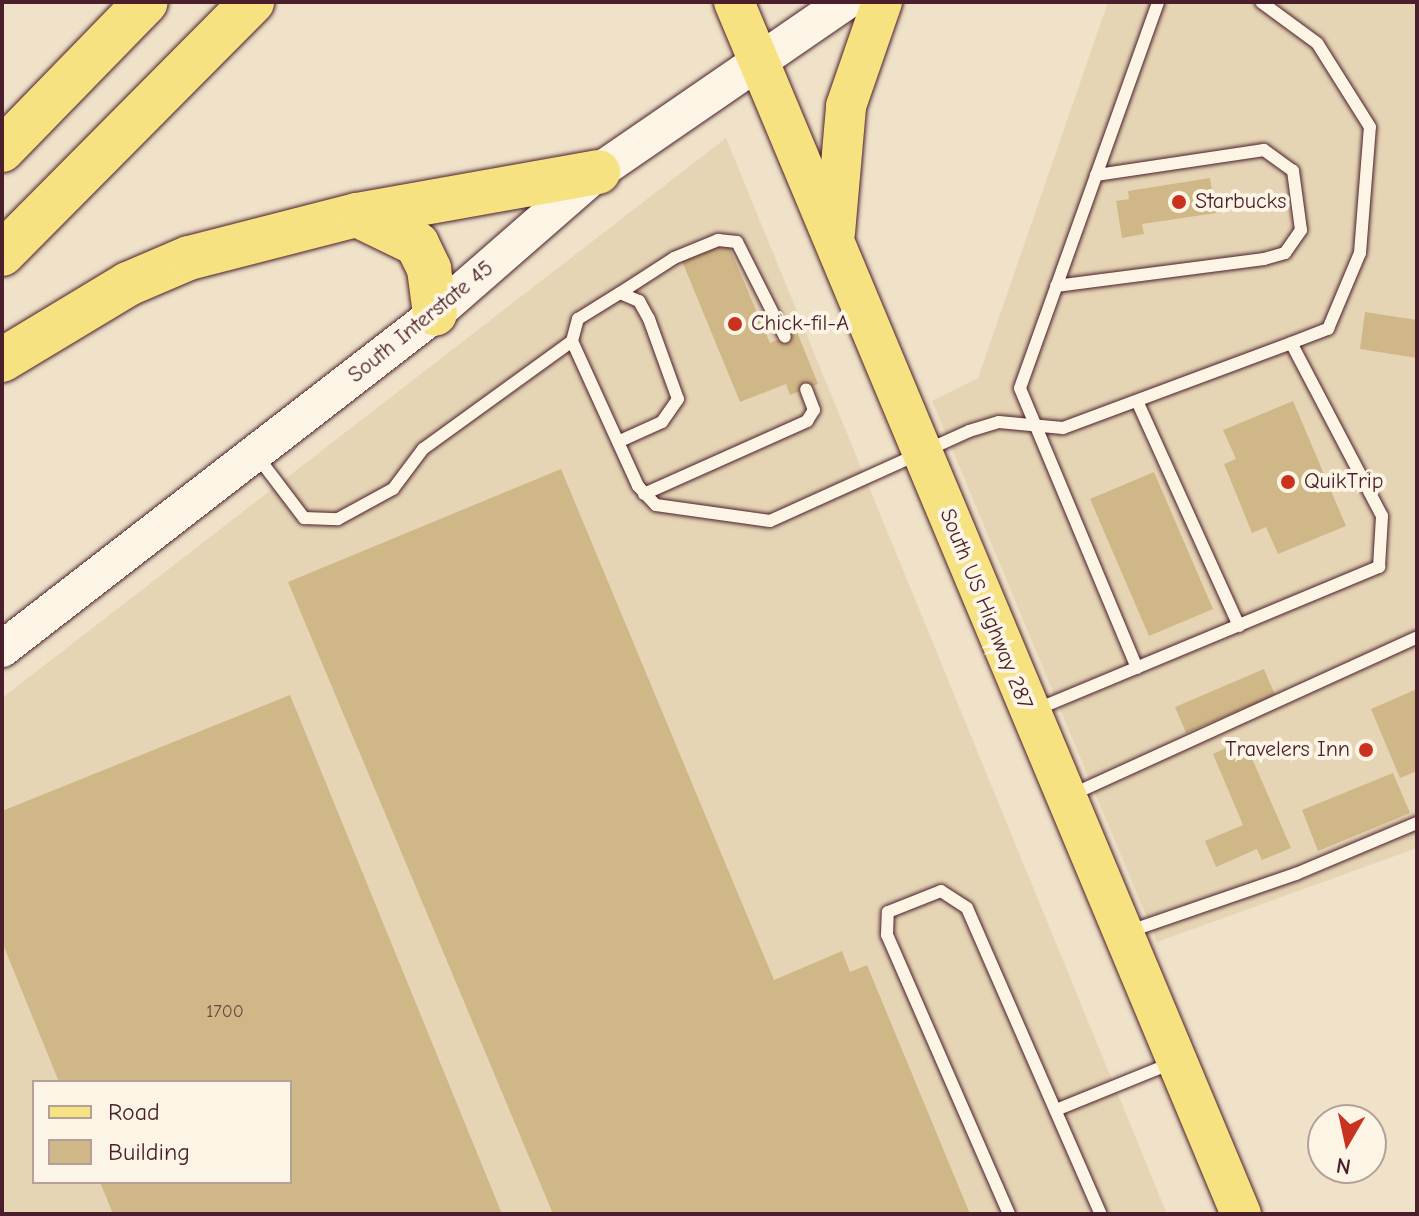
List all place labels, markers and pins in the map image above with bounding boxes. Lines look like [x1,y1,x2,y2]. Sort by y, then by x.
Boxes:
place label: Starbucks [1195,189,1286,215]
marker: Starbucks [1170,193,1188,211]
place label: Chick-fil-A [751,311,849,337]
marker: Chick-fil-A [726,315,744,333]
place label: QuikTrip [1304,469,1383,495]
marker: QuikTrip [1279,473,1297,491]
place label: Travelers Inn [1225,737,1350,763]
marker: Travelers Inn [1357,741,1375,759]

